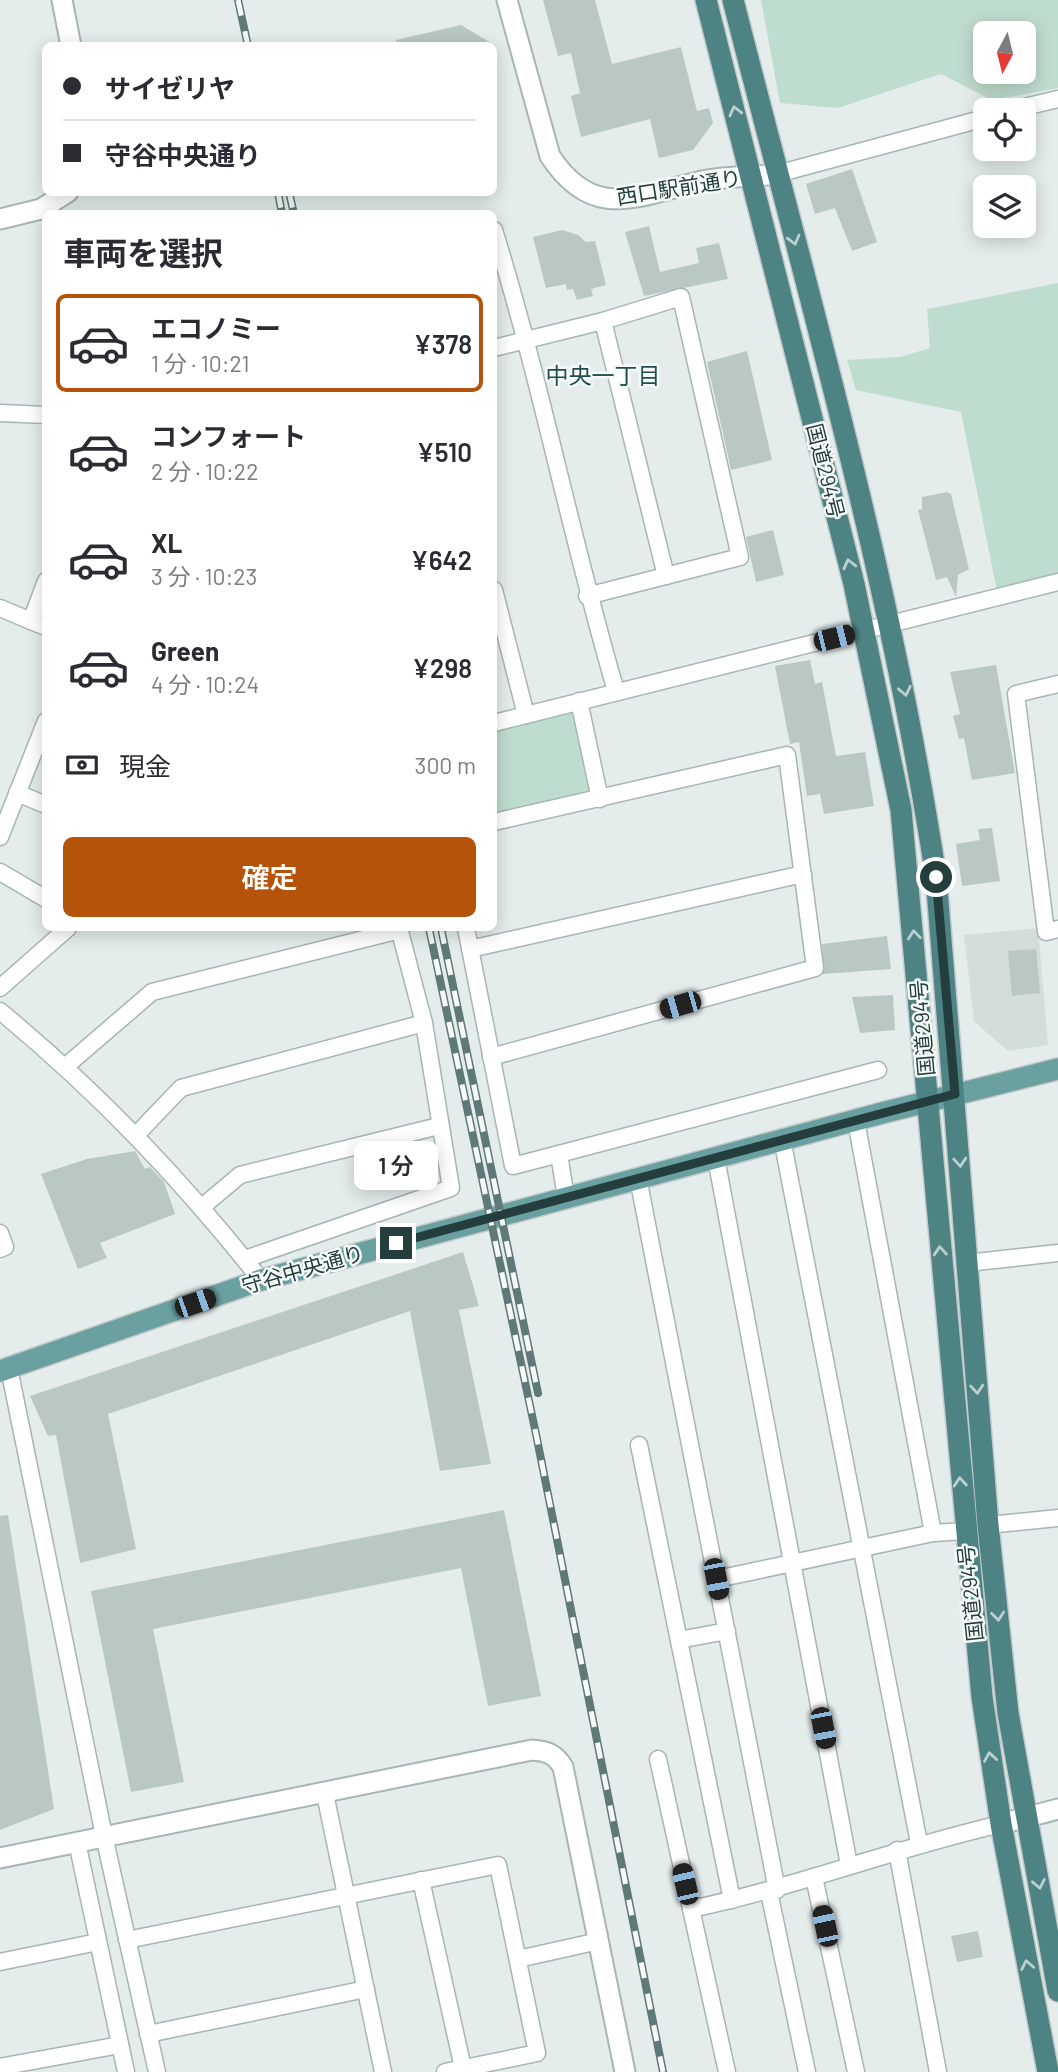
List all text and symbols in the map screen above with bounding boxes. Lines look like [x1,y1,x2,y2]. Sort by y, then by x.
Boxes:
north arrow [973,21,1036,84]
map controls [973,21,1036,238]
text: サイゼリヤ [105,72,235,103]
button: locate [973,98,1036,161]
one-way arrow [729,105,743,117]
text: 守谷中央通り [105,139,261,170]
street label: 西口駅前通り [615,164,743,209]
button: layers [973,175,1036,238]
text: 車両を選択 [63,233,223,271]
one-way arrow [786,234,800,246]
icon: car [67,312,130,375]
text: エコノミー [151,312,281,343]
text: ¥378 [414,328,472,359]
text: 1 分 · 10:21 [151,349,250,377]
district label: 中央一丁目 [546,361,661,389]
icon: car [67,420,130,483]
text: コンフォート [151,420,306,451]
street label: 国道294号 [803,421,850,521]
text: ¥510 [417,436,472,467]
text: 2 分 · 10:22 [151,457,258,485]
text: XL [151,527,182,558]
icon: car [67,528,130,591]
text: ¥642 [411,544,472,575]
one-way arrow [843,558,857,570]
text: 3 分 · 10:23 [151,562,257,590]
car [812,623,857,653]
text: Green [151,635,219,666]
icon: car [67,636,130,699]
text: ¥298 [412,652,472,683]
text: 4 分 · 10:24 [151,670,259,698]
one-way arrow [896,685,911,697]
icon: cash [63,746,101,784]
text: 現金 [119,750,171,781]
text: 300 m [415,751,476,779]
button: 確定 [63,837,476,917]
route start [920,861,952,893]
one-way arrow [907,929,922,940]
street label: 国道294号 [905,979,938,1077]
car [657,989,704,1021]
callout: 1 分 [354,1142,438,1190]
text: 1 分 [378,1151,414,1179]
one-way arrow [952,1157,967,1168]
route end [380,1227,412,1259]
street label: 守谷中央通り [239,1239,367,1298]
one-way arrow [933,1245,948,1256]
car [172,1286,219,1320]
one-way arrow [970,1384,985,1395]
one-way arrow [953,1476,968,1487]
street label: 国道294号 [952,1544,987,1643]
car [702,1556,731,1602]
one-way arrow [991,1610,1006,1621]
car [809,1705,838,1751]
one-way arrow [983,1751,998,1762]
car [671,1861,700,1907]
one-way arrow [1030,1878,1045,1890]
car [811,1903,840,1949]
one-way arrow [1020,1959,1035,1971]

